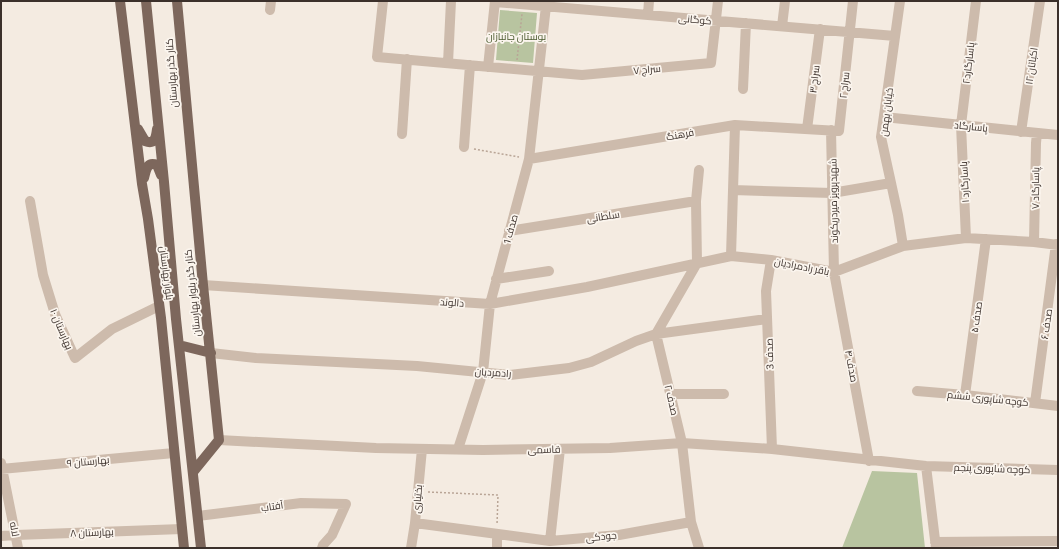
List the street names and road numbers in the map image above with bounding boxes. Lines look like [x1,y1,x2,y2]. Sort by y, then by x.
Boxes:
street label: کوگانی [678,12,712,27]
street label: کنار گذر بهارستان [163,38,180,108]
street label: پاسارگارد۲ [959,41,978,85]
street label: اکباتان ۱۲ [1022,47,1041,85]
street label: سراج ۷ [633,62,661,77]
street label: سراج ۳ [806,64,823,94]
street label: سراج ۲ [837,71,852,99]
street label: خیابان بهمن [877,87,896,137]
street label: پاسارگاد [953,118,989,135]
street label: فرهنگ [665,126,695,142]
street label: شهیدپرویز میردریکوند [826,159,841,243]
street label: پاسارگارد ۱ [957,161,972,203]
street label: پاسارگاد ۷ [1029,166,1042,209]
street label: سلطانی [586,207,621,226]
street label: صدف 1 [500,213,520,245]
street label: بلوار بهارستان [157,245,176,301]
street label: کنار گذر بلوار بهارستان [181,249,204,337]
street label: باقر رادمرادیان [773,255,831,278]
street label: دالوند [440,295,465,309]
street label: صدف ۵ [968,301,984,333]
street label: بهارستان ۱۰ [47,307,76,352]
street label: صدف ۶ [1038,308,1054,340]
street label: صدف 3 [762,338,776,370]
street label: صدف ۴ [843,349,861,383]
street label: رادمردیان [474,365,512,380]
street label: صدف ۲ [663,384,681,416]
street label: کوچه شاپوری ششم [946,388,1029,410]
street label: قاسمی [527,443,561,456]
street label: بهارستان ۹ [66,453,110,470]
street label: کوچه شاپوری پنجم [953,461,1031,477]
street label: بختیاری [410,484,425,514]
street label: آفتاب [260,498,284,514]
street label: لاله [8,521,22,537]
street label: بهارستان ۸ [70,525,114,540]
street label: جودکی [585,528,617,545]

